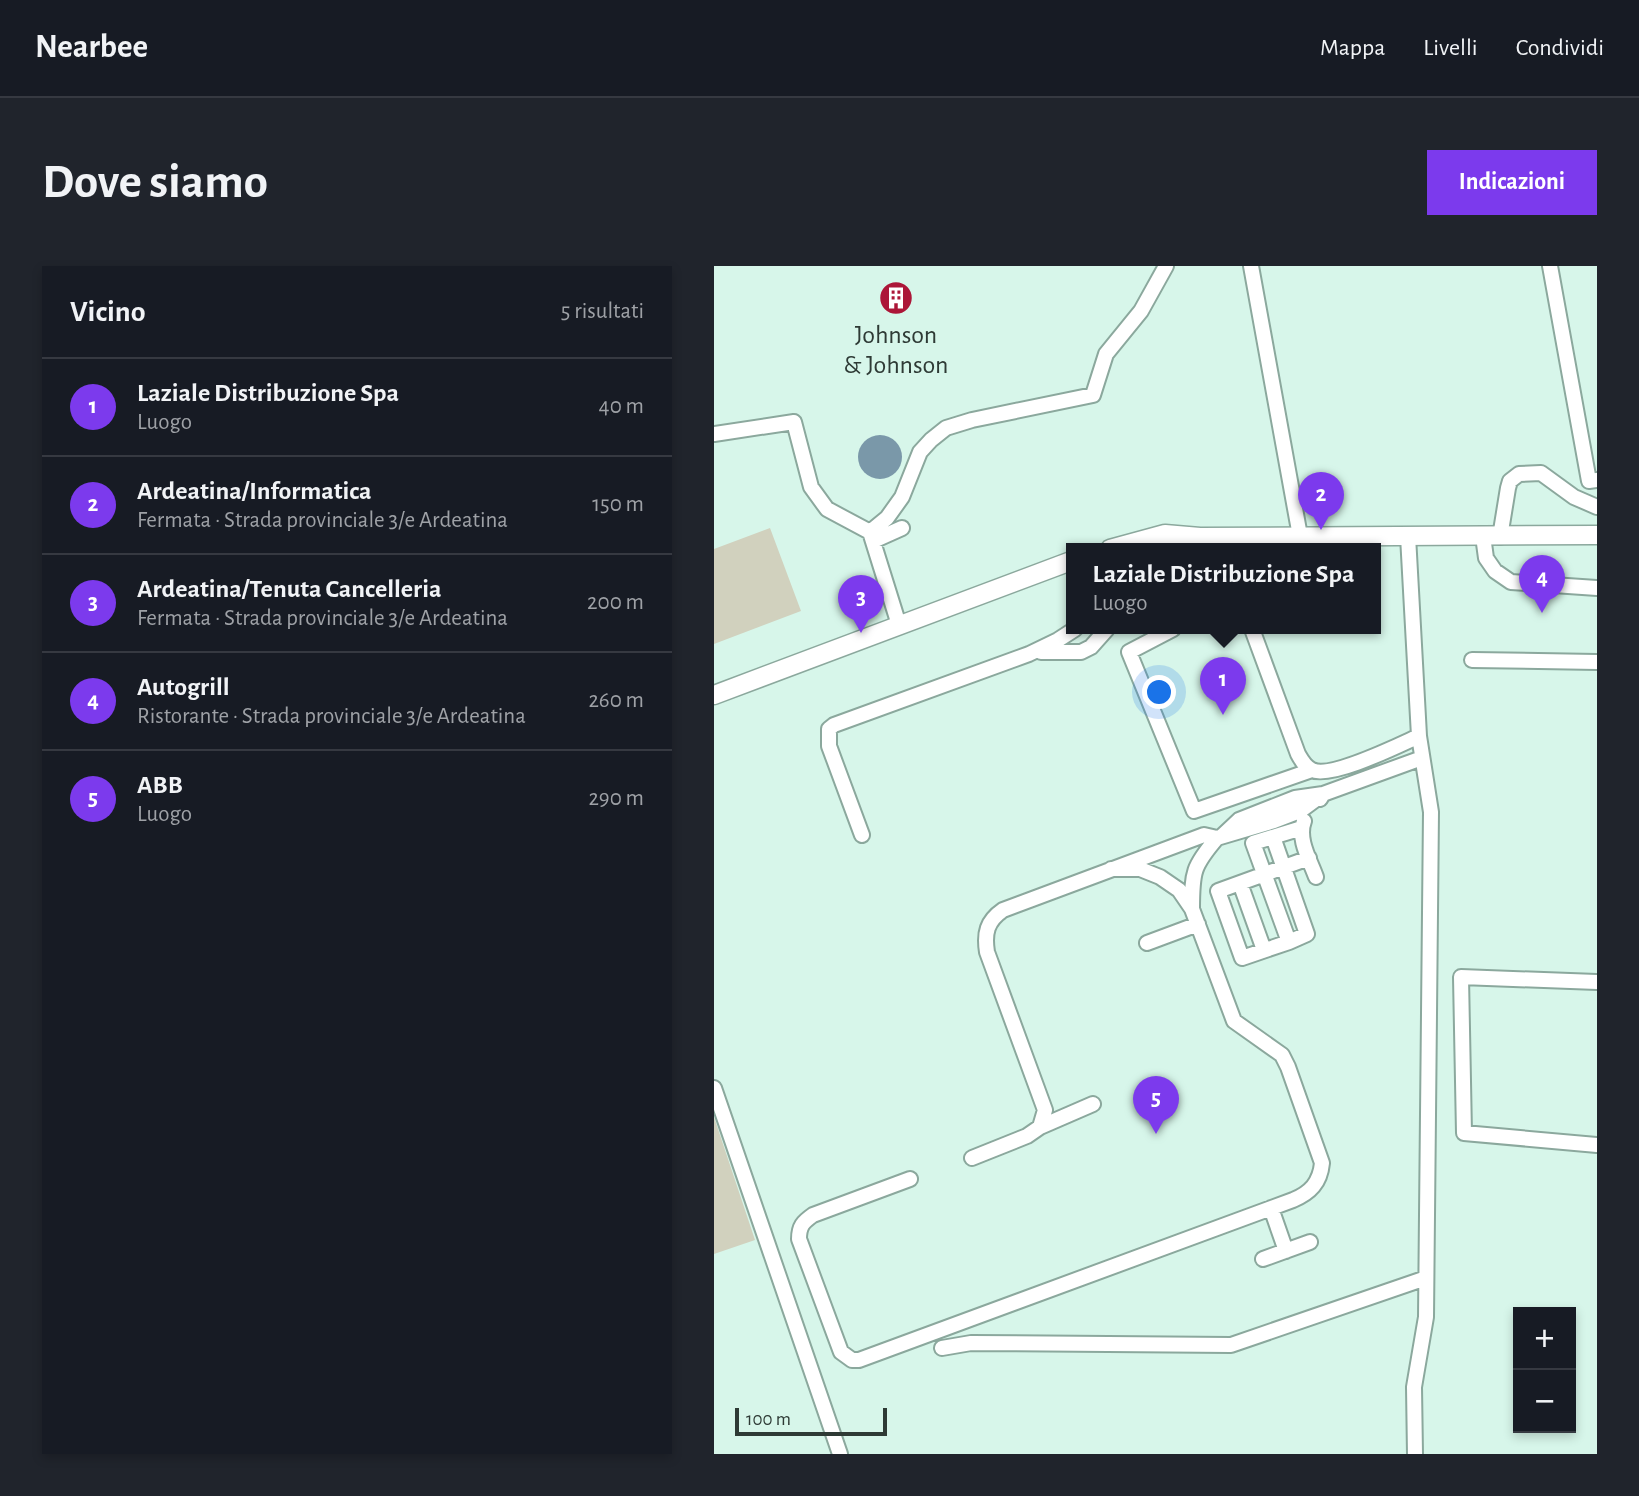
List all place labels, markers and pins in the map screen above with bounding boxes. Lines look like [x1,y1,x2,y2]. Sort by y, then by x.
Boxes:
building icon: Johnson & Johnson [877,279,915,317]
place label: Johnson & Johnson [844,322,948,378]
pin: 2 [1298,472,1344,530]
pin: 4 [1519,555,1565,613]
pin: 3 [838,575,884,633]
pin: 1 [1200,657,1246,715]
pin: 5 [1133,1076,1179,1134]

